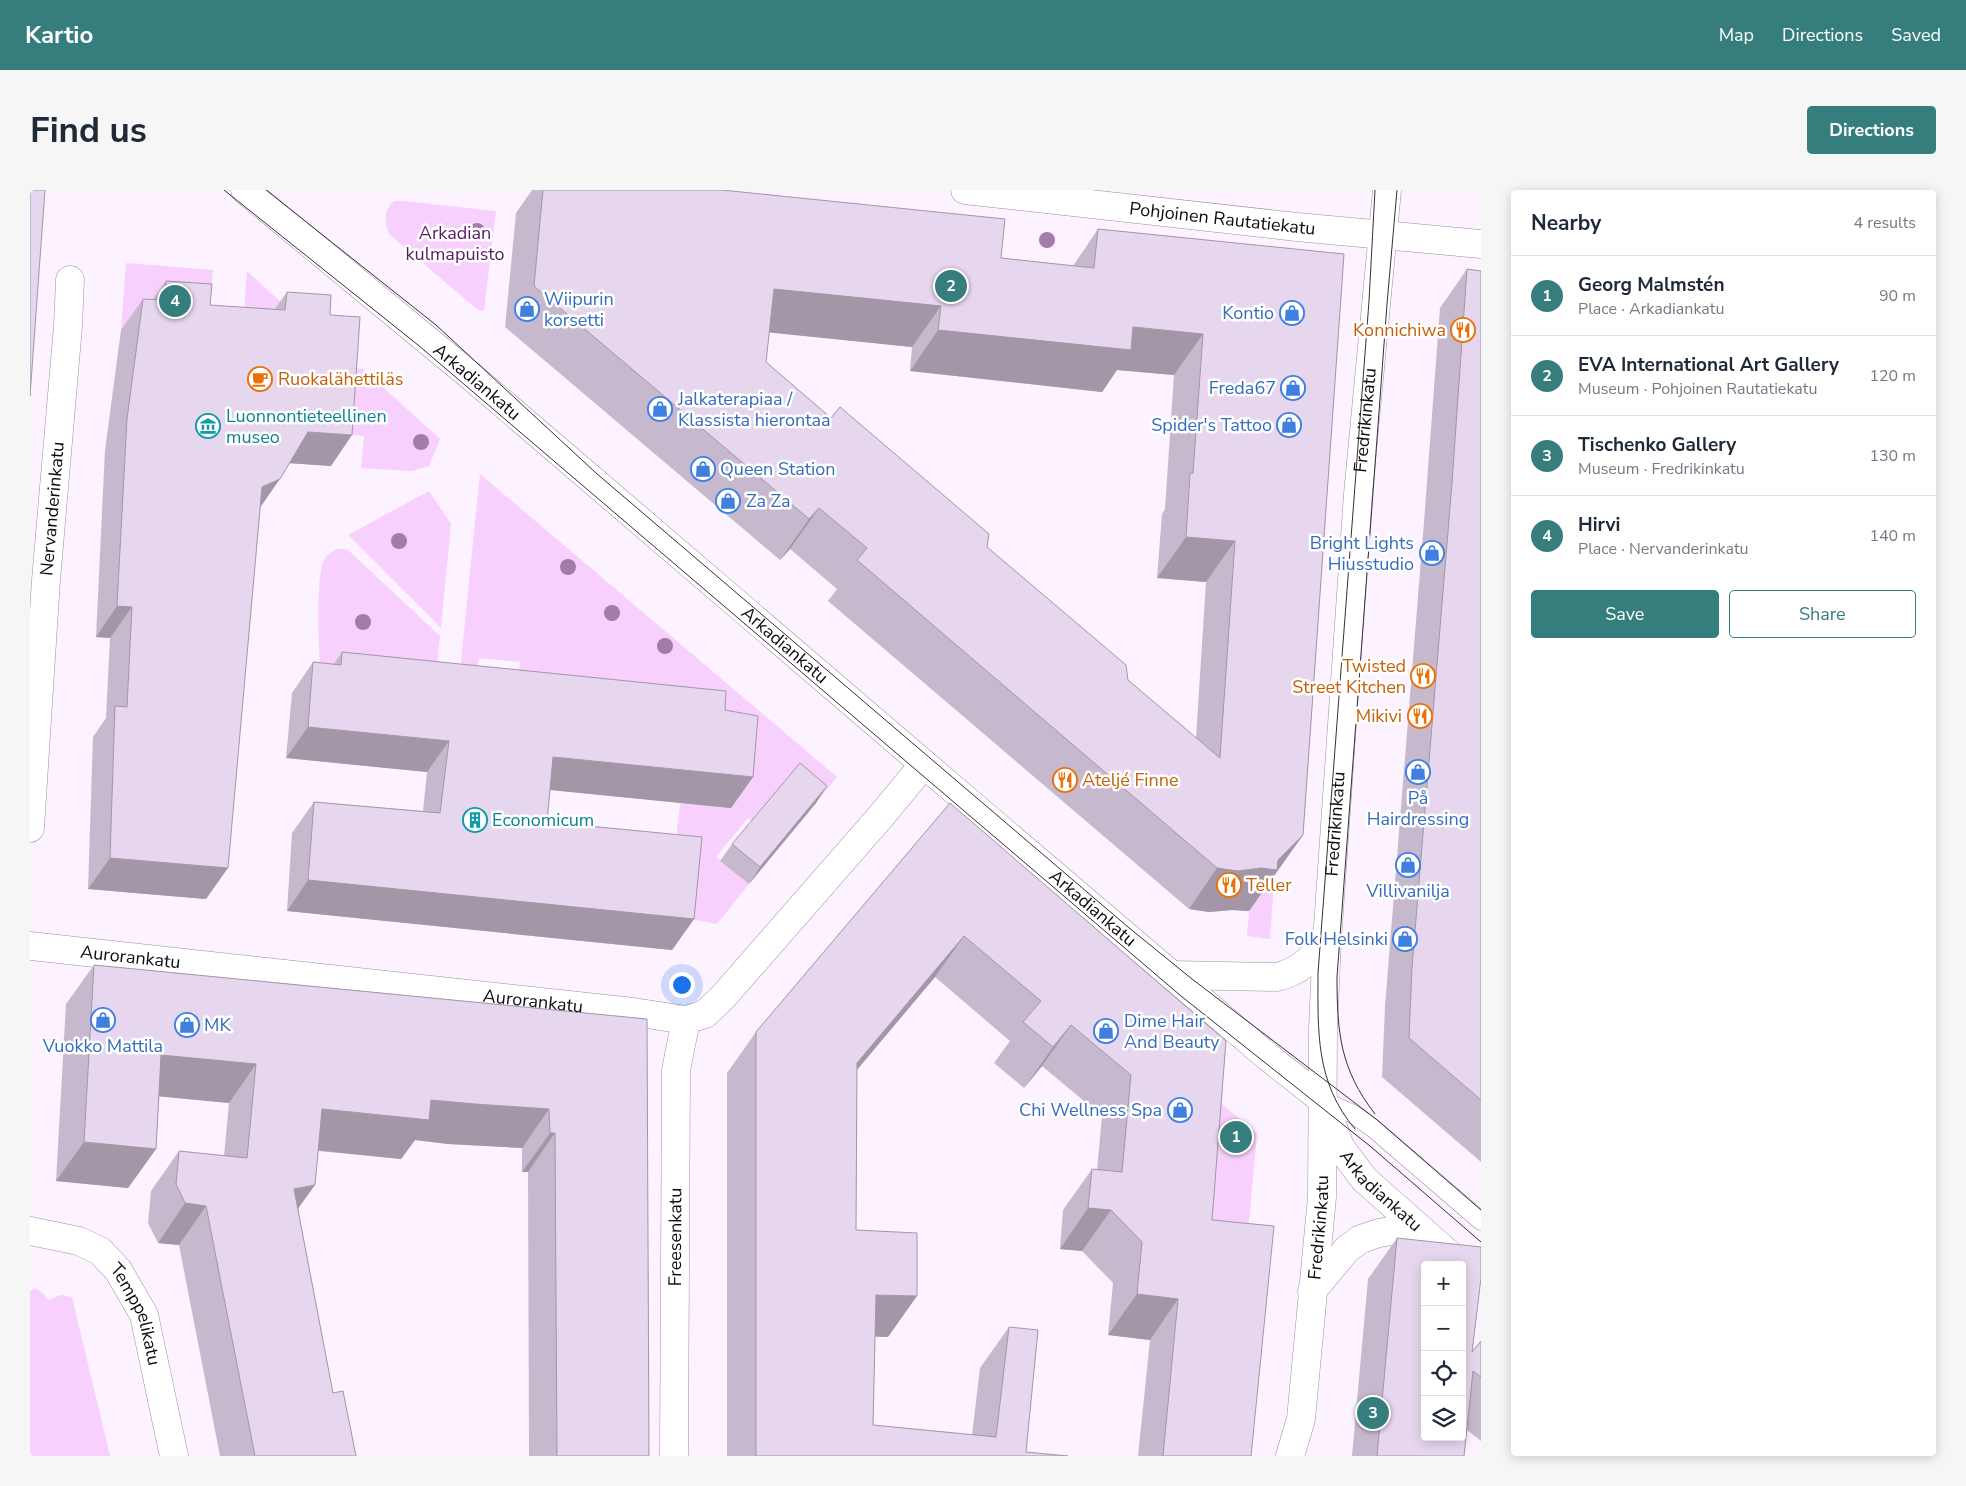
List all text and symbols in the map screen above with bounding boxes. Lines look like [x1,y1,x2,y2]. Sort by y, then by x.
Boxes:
text: Kartio [25,19,93,51]
text: Map [1719,23,1754,47]
text: Directions [1782,23,1863,47]
text: Saved [1891,23,1941,47]
button: Directions [1807,106,1936,154]
text: Find us [30,107,147,154]
street label: Pohjoinen Rautatiekatu [1128,196,1316,241]
text: Nearby [1531,209,1601,237]
text: 4 results [1854,212,1916,234]
park label: Arkadian kulmapuisto [406,221,504,266]
pin: 2 [935,267,967,305]
text: Georg Malmstén [1578,272,1725,298]
pin: 4 [159,282,191,320]
text: 1 [1542,285,1552,307]
text: 90 m [1879,285,1916,307]
place label: Wiipurin korsetti [544,287,614,332]
shop icon: Wiipurin korsetti [514,296,540,322]
text: Place · Arkadiankatu [1578,298,1724,320]
shop icon: Kontio [1279,300,1305,326]
place label: Kontio [1222,301,1274,325]
restaurant icon: Konnichiwa [1450,317,1476,343]
place label: Konnichiwa [1353,318,1446,342]
street label: Arkadiankatu [428,338,526,426]
text: EVA International Art Gallery [1578,352,1839,378]
text: 2 [1542,365,1552,387]
text: 120 m [1869,365,1916,387]
cafe icon: Ruokalähettiläs [247,366,273,392]
place label: Ruokalähettiläs [278,367,403,391]
street label: Fredrikinkatu [1348,367,1382,474]
shop icon: Freda67 [1280,375,1306,401]
place label: Freda67 [1209,376,1276,400]
text: Museum · Pohjoinen Rautatiekatu [1578,378,1817,400]
place label: Jalkaterapiaa / Klassista hierontaa [677,387,831,432]
shop icon: Jalkaterapiaa / Klassista hierontaa [647,396,673,422]
place label: Luonnontieteellinen museo [226,404,387,449]
shop icon: Spider's Tattoo [1276,412,1302,438]
museum icon: Luonnontieteellinen museo [195,413,221,439]
place label: Spider's Tattoo [1151,413,1272,437]
text: Tischenko Gallery [1578,432,1736,458]
street label: Nervanderinkatu [34,441,70,577]
text: 3 [1542,445,1552,467]
text: 130 m [1869,445,1916,467]
shop icon: Queen Station [690,456,716,482]
place label: Queen Station [720,457,836,481]
text: Museum · Fredrikinkatu [1578,458,1745,480]
shop icon: Za Za [715,488,741,514]
place label: Za Za [746,489,791,513]
text: Hirvi [1578,512,1620,538]
text: 4 [1542,525,1552,547]
text: 140 m [1869,525,1916,547]
place label: Bright Lights Hiusstudio [1310,531,1414,576]
text: Place · Nervanderinkatu [1578,538,1749,560]
shop icon: Bright Lights Hiusstudio [1419,540,1445,566]
button: Save [1531,590,1719,638]
button: Share [1729,590,1916,638]
street label: Arkadiankatu [736,601,833,689]
place label: Twisted Street Kitchen [1292,654,1406,699]
restaurant icon: Twisted Street Kitchen [1410,663,1436,689]
restaurant icon: Mikivi [1407,703,1433,729]
place label: Mikivi [1356,704,1402,728]
shop icon: På Hairdressing [1405,759,1431,785]
restaurant icon: Ateljé Finne [1052,767,1078,793]
place label: Ateljé Finne [1082,768,1179,792]
street label: Fredrikinkatu [1320,771,1351,877]
place label: På Hairdressing [1367,786,1469,831]
building icon: Economicum [462,807,488,833]
place label: Economicum [492,808,594,832]
shop icon: Villivanilja [1395,852,1421,878]
street label: Arkadiankatu [1044,864,1142,952]
restaurant icon: Teller [1216,872,1242,898]
place label: Teller [1246,873,1292,897]
place label: Villivanilja [1365,879,1450,903]
shop icon: Folk Helsinki [1392,926,1418,952]
place label: Folk Helsinki [1285,927,1388,951]
street label: Aurorankatu [79,940,182,974]
your location [669,972,695,998]
street label: Aurorankatu [482,984,584,1018]
shop icon: Vuokko Mattila [90,1007,116,1033]
place label: Dime Hair And Beauty [1124,1009,1220,1054]
shop icon: MK [174,1012,200,1038]
place label: MK [204,1013,231,1037]
shop icon: Dime Hair And Beauty [1093,1018,1119,1044]
place label: Vuokko Mattila [42,1034,163,1058]
shop icon: Chi Wellness Spa [1167,1097,1193,1123]
place label: Chi Wellness Spa [1019,1098,1162,1122]
pin: 1 [1220,1118,1252,1156]
street label: Arkadiankatu [1334,1145,1427,1237]
street label: Fredrikinkatu [1302,1175,1334,1281]
street label: Freesenkatu [663,1188,687,1286]
street label: Temppelikatu [105,1257,166,1368]
map controls [1421,1261,1466,1441]
button: + [1421,1261,1466,1306]
button: − [1421,1306,1466,1351]
button: locate [1421,1351,1466,1396]
pin: 3 [1357,1394,1389,1432]
button: layers [1421,1396,1466,1441]

